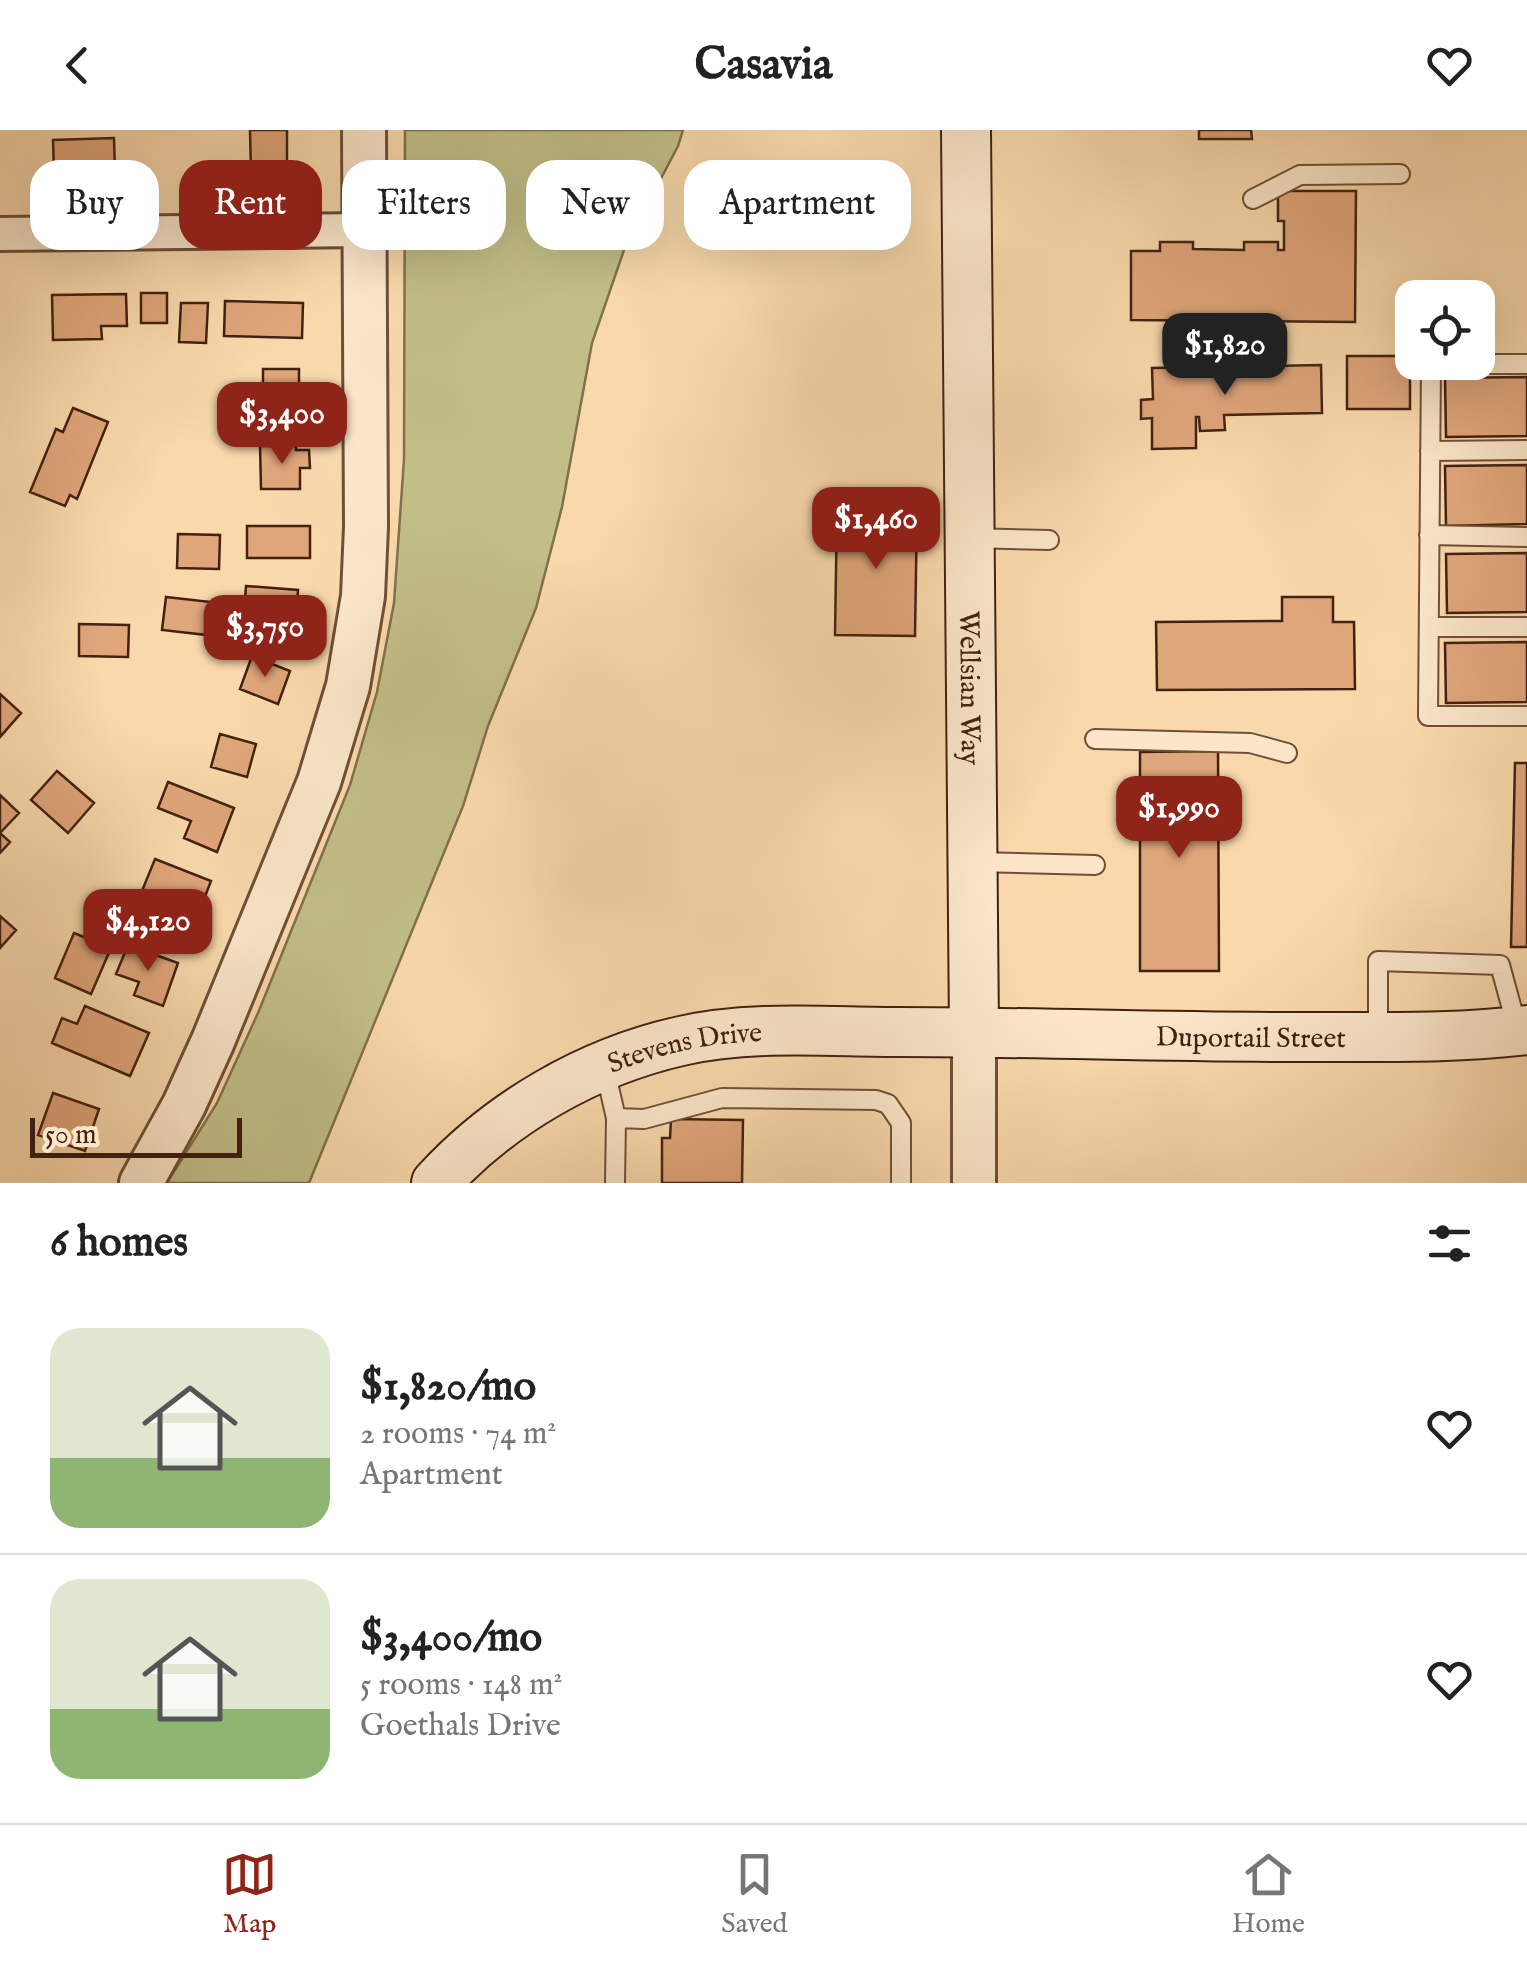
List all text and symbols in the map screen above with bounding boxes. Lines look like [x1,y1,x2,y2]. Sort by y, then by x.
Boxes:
text: Casavia [695,37,832,94]
icon: back [50,38,105,93]
icon: heart [1422,38,1477,93]
chip: Buy [30,160,159,250]
chip: Rent [179,160,322,250]
chip: Filters [342,160,506,250]
chip: New [526,160,664,250]
chip: Apartment [684,160,911,250]
map controls [1395,280,1495,380]
button: locate [1395,280,1495,380]
pin: $1,820 [1144,313,1306,398]
text: $1,820 [1184,325,1266,366]
pin: $3,400 [201,382,363,467]
text: $3,400 [239,394,325,435]
pin: $1,460 [795,487,957,572]
text: $1,460 [834,499,918,540]
pin: $3,750 [184,595,346,680]
text: $3,750 [226,607,304,648]
street label: Wellsian Way [950,611,987,766]
pin: $1,990 [1098,776,1260,861]
text: $1,990 [1138,788,1220,829]
pin: $4,120 [67,889,229,974]
text: $4,120 [105,901,191,942]
street label: Stevens Drive [603,1016,763,1083]
street label: Duportail Street [1155,1021,1346,1057]
scale bar [30,1113,242,1158]
text: 50 m [45,1118,97,1153]
icon: filters [1422,1216,1477,1271]
text: 6 homes [50,1217,188,1270]
text: $1,820/mo [360,1361,536,1414]
icon: home [130,1368,250,1488]
icon: heart [1422,1401,1477,1456]
text: 2 rooms · 74 m² [360,1414,556,1455]
text: Apartment [360,1455,503,1496]
text: $3,400/mo [360,1612,542,1665]
icon: home [130,1619,250,1739]
icon: heart [1422,1652,1477,1707]
text: 5 rooms · 148 m² [360,1665,563,1706]
text: Goethals Drive [360,1706,561,1747]
tab: Map [222,1847,277,1942]
tab: Saved [721,1847,788,1942]
tab: Home [1232,1847,1305,1942]

